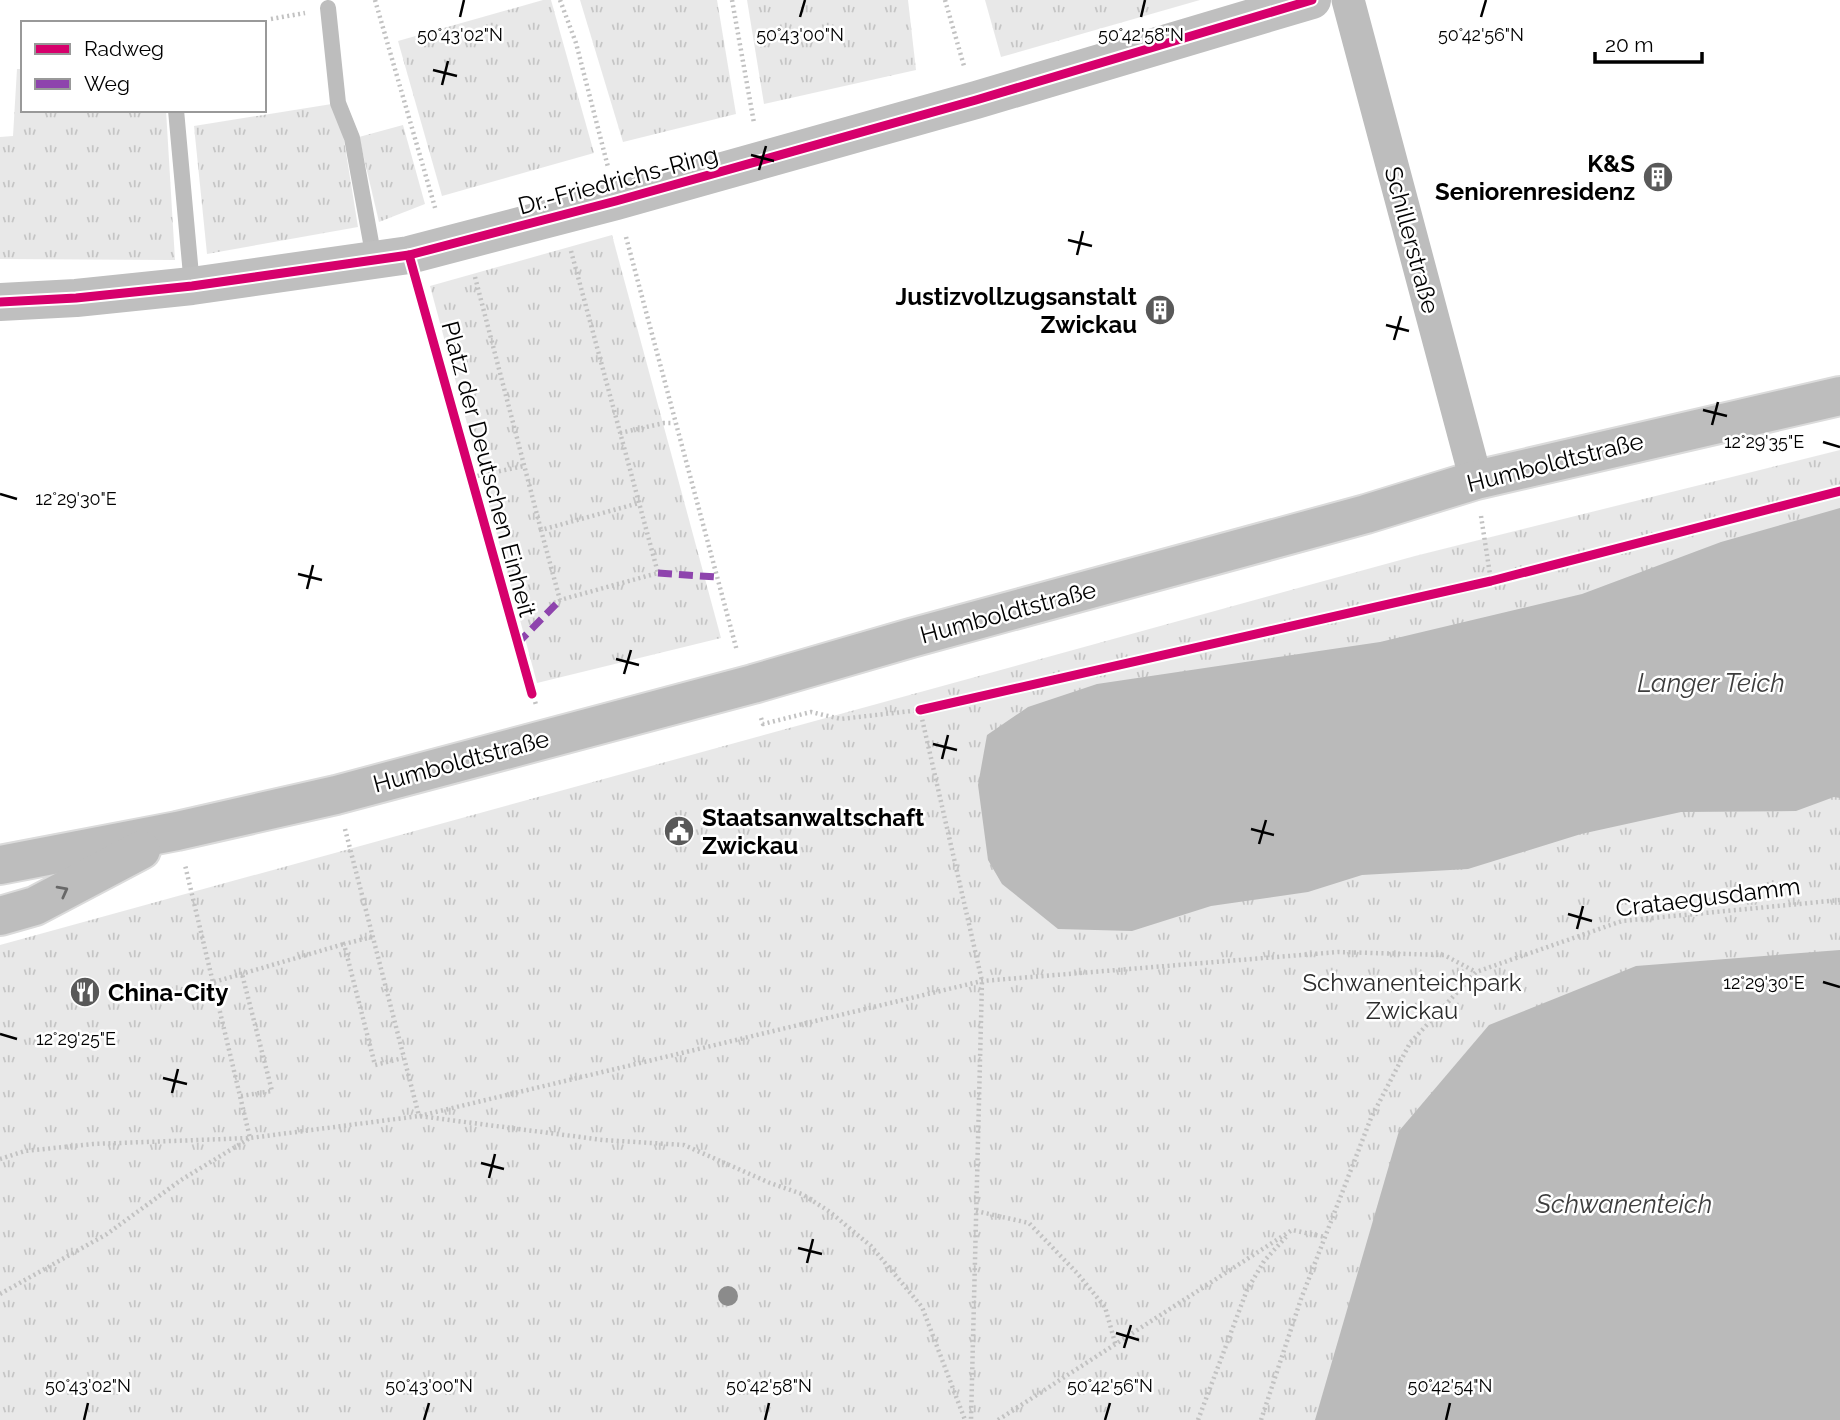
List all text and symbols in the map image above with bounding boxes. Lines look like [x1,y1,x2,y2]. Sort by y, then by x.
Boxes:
legend [21,21,266,112]
scale bar [1595,21,1702,65]
text: 50°43'02"N [417,24,503,45]
text: 50°43'00"N [756,24,844,45]
text: 50°42'58"N [1098,24,1184,45]
text: 50°42'56"N [1438,24,1524,45]
text: 20 m [1605,32,1653,57]
text: Radweg [84,36,164,61]
text: Weg [84,71,130,96]
street label: Dr.-Friedrichs-Ring [515,139,721,221]
place label: K&S Seniorenresidenz [1435,149,1635,206]
building icon: K&S Seniorenresidenz [1641,160,1675,194]
street label: Schillerstraße [1378,163,1446,317]
place label: Justizvollzugsanstalt Zwickau [896,282,1137,339]
building icon: Justizvollzugsanstalt Zwickau [1143,293,1177,327]
street label: Platz der Deutschen Einheit [436,318,542,620]
street label: Humboldtstraße [1464,426,1646,498]
text: 12°29'35"E [1724,431,1804,452]
text: 12°29'30"E [35,488,117,509]
street label: Humboldtstraße [917,575,1099,649]
water label: Langer Teich [1637,668,1785,698]
street label: Humboldtstraße [370,724,552,798]
place label: Staatsanwaltschaft Zwickau [702,803,924,860]
public building icon: Staatsanwaltschaft Zwickau [662,814,696,848]
street label: Crataegusdamm [1614,871,1802,923]
one-way arrow [56,886,68,899]
park label: Schwanenteichpark Zwickau [1302,968,1522,1025]
text: 12°29'30"E [1723,972,1805,993]
restaurant icon: China-City [68,975,102,1009]
place label: China-City [108,978,228,1007]
text: 12°29'25"E [36,1028,116,1049]
water label: Schwanenteich [1535,1189,1712,1219]
text: 50°43'02"N [45,1375,131,1396]
text: 50°43'00"N [385,1375,473,1396]
text: 50°42'58"N [726,1375,812,1396]
text: 50°42'56"N [1067,1375,1153,1396]
text: 50°42'54"N [1408,1375,1492,1396]

